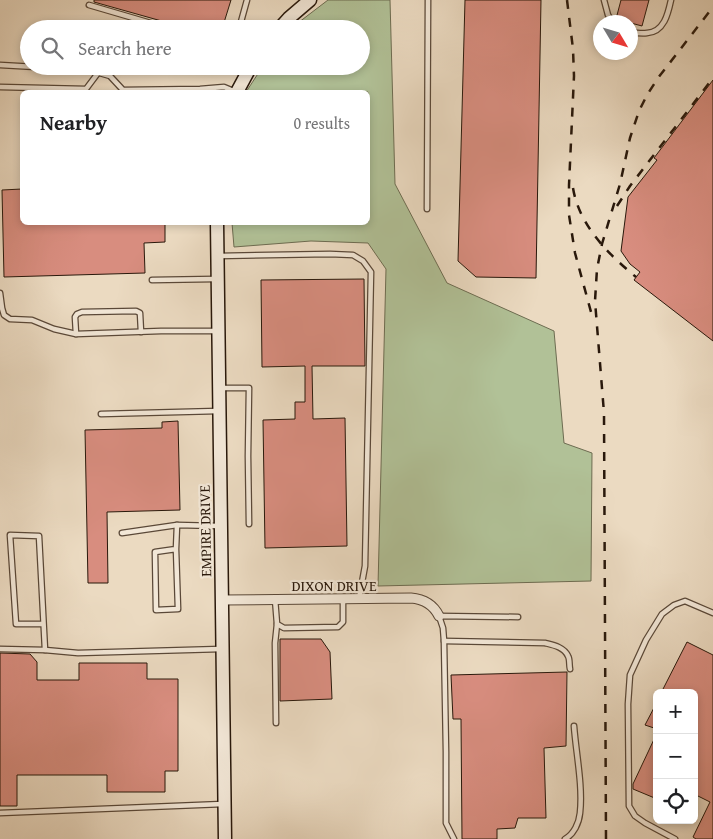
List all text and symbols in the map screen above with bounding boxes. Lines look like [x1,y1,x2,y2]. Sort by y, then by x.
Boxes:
north arrow [593,15,638,60]
search box [20,20,370,75]
icon: search [38,34,66,62]
text: Search here [78,34,172,62]
text: Nearby [40,107,107,138]
text: 0 results [293,111,350,135]
street label: EMPIRE DRIVE [194,484,216,577]
street label: DIXON DRIVE [291,575,377,596]
map controls [653,689,698,824]
button: + [653,689,698,734]
button: − [653,734,698,779]
button: locate [653,779,698,824]

